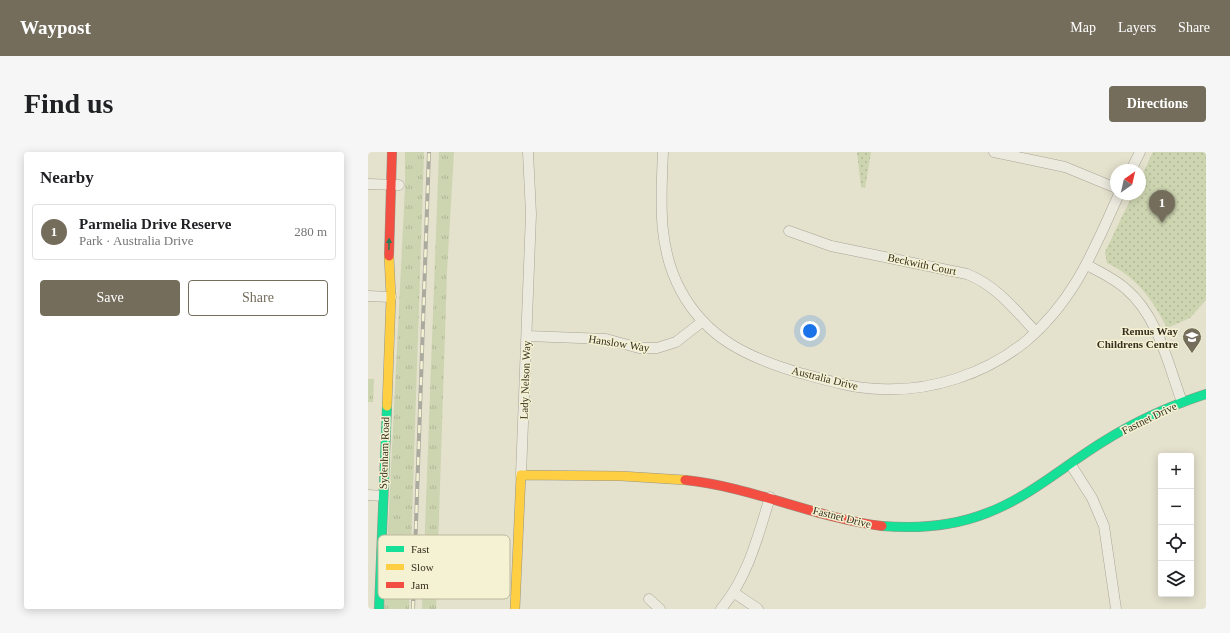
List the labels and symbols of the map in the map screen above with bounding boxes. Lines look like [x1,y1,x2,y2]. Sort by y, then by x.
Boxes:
north arrow [1110,164,1146,200]
pin: 1 [1149,190,1175,223]
one-way arrow [386,237,392,250]
street label: Beckwith Court [887,251,957,277]
your location [800,321,820,341]
place label: Remus Way Childrens Centre [1097,325,1178,350]
school or university icon: Remus Way Childrens Centre [1181,326,1203,354]
street label: Hanslow Way [588,332,651,354]
street label: Lady Nelson Way [518,340,532,420]
street label: Australia Drive [790,364,860,392]
street label: Fastnet Drive [1120,400,1179,436]
street label: Sydenham Road [377,416,391,489]
street label: Fastnet Drive [812,504,872,530]
legend [378,535,510,599]
text: Fast [411,543,429,555]
text: Slow [411,561,434,573]
text: Jam [411,579,429,591]

